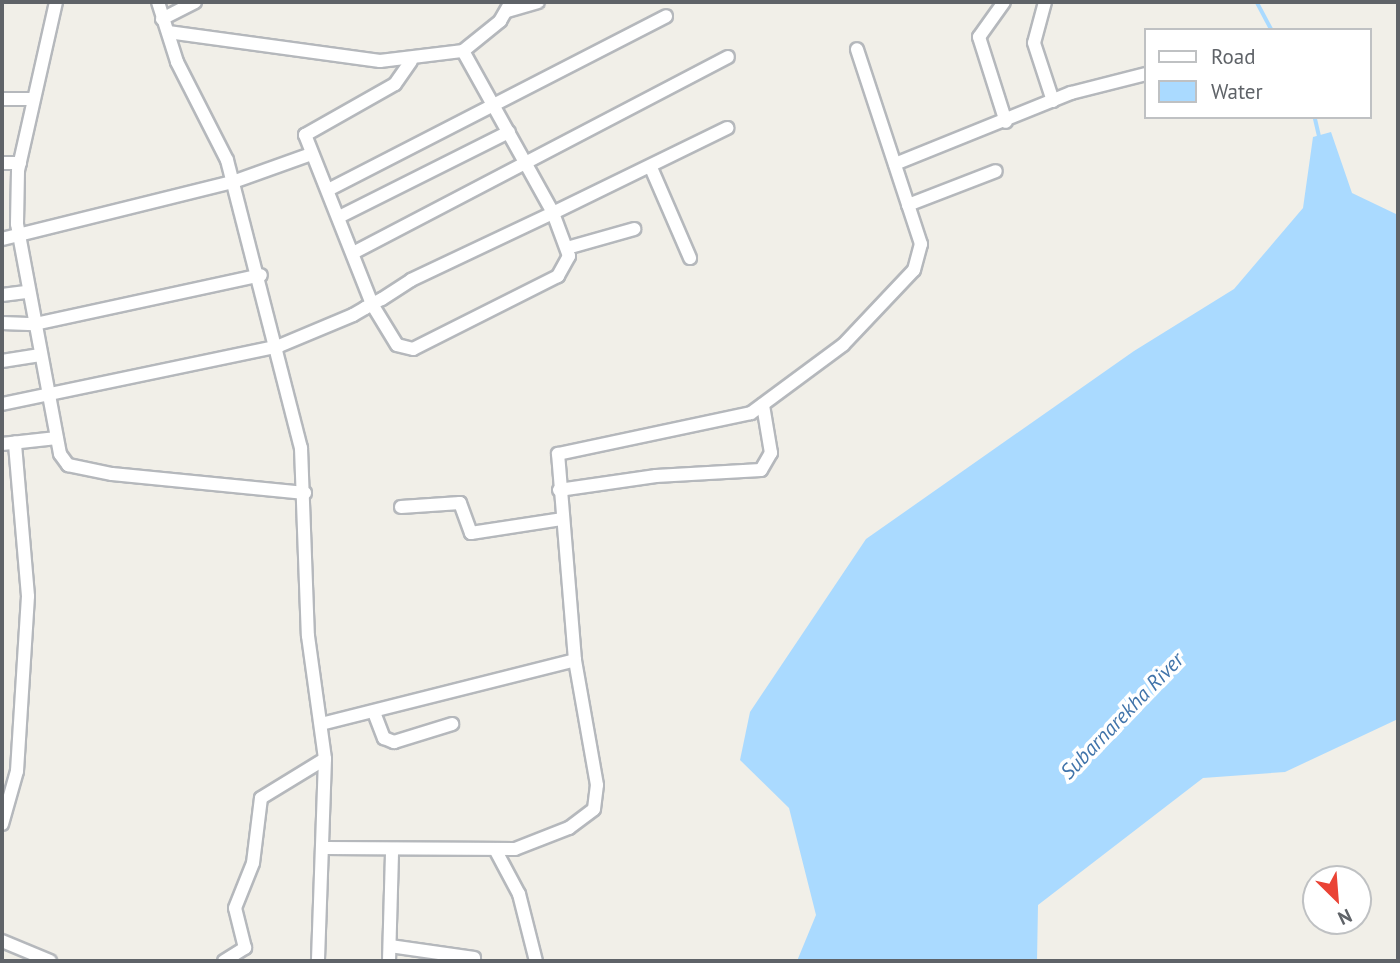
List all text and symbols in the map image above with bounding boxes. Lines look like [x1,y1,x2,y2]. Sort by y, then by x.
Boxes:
legend [1144,28,1372,119]
text: Road [1211,43,1255,70]
text: Water [1211,78,1263,105]
water label: Subarnarekha River [1055,647,1189,785]
north arrow [1302,865,1372,935]
text: N [1334,904,1356,931]

